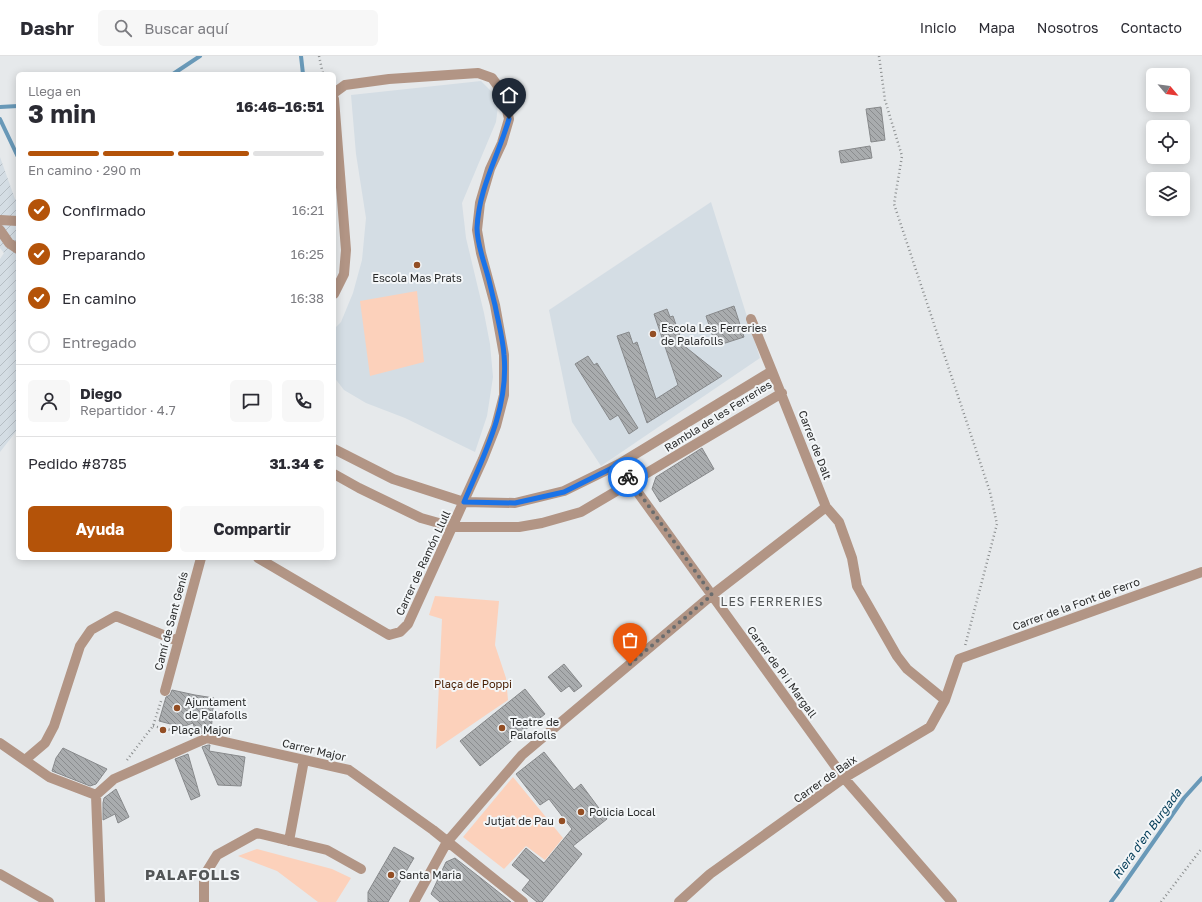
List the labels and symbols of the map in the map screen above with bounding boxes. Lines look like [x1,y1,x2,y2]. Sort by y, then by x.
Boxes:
north arrow [1146,68,1190,112]
pin [492,78,526,119]
marker: Escola Mas Prats [412,260,422,270]
place label: Escola Mas Prats [372,271,462,284]
place label: Escola Les Ferreries de Palafolls [661,321,767,347]
marker: Escola Les Ferreries de Palafolls [648,329,658,339]
street label: Rambla de les Ferreries [662,377,774,454]
street label: Carrer de Dalt [796,408,835,481]
courier [608,457,648,497]
street label: Carrer de Ramón Llull [393,508,453,617]
street label: Camí de Sant Genís [151,570,190,672]
street label: Carrer de la Font de Ferro [1010,574,1142,633]
district label: LES FERRERIES [721,594,823,609]
pin [613,623,647,664]
street label: Carrer de Pi i Margall [745,623,820,720]
park label: Plaça de Poppi [434,677,512,690]
place label: Ajuntament de Palafolls [185,695,247,721]
marker: Ajuntament de Palafolls [172,703,182,713]
place label: Teatre de Palafolls [510,715,559,741]
place label: Plaça Major [171,723,233,736]
marker: Teatre de Palafolls [497,723,507,733]
marker: Plaça Major [158,725,168,735]
street label: Carrer Major [281,736,348,763]
street label: Carrer de Baix [791,752,859,805]
water label: Riera d'en Burgada [1109,785,1185,882]
place label: Policia Local [589,805,656,818]
marker: Policia Local [576,807,586,817]
place label: Jutjat de Pau [485,814,554,827]
marker: Jutjat de Pau [557,816,567,826]
district label: PALAFOLLS [145,865,241,883]
place label: Santa Maria [399,868,461,881]
marker: Santa Maria [386,870,396,880]

